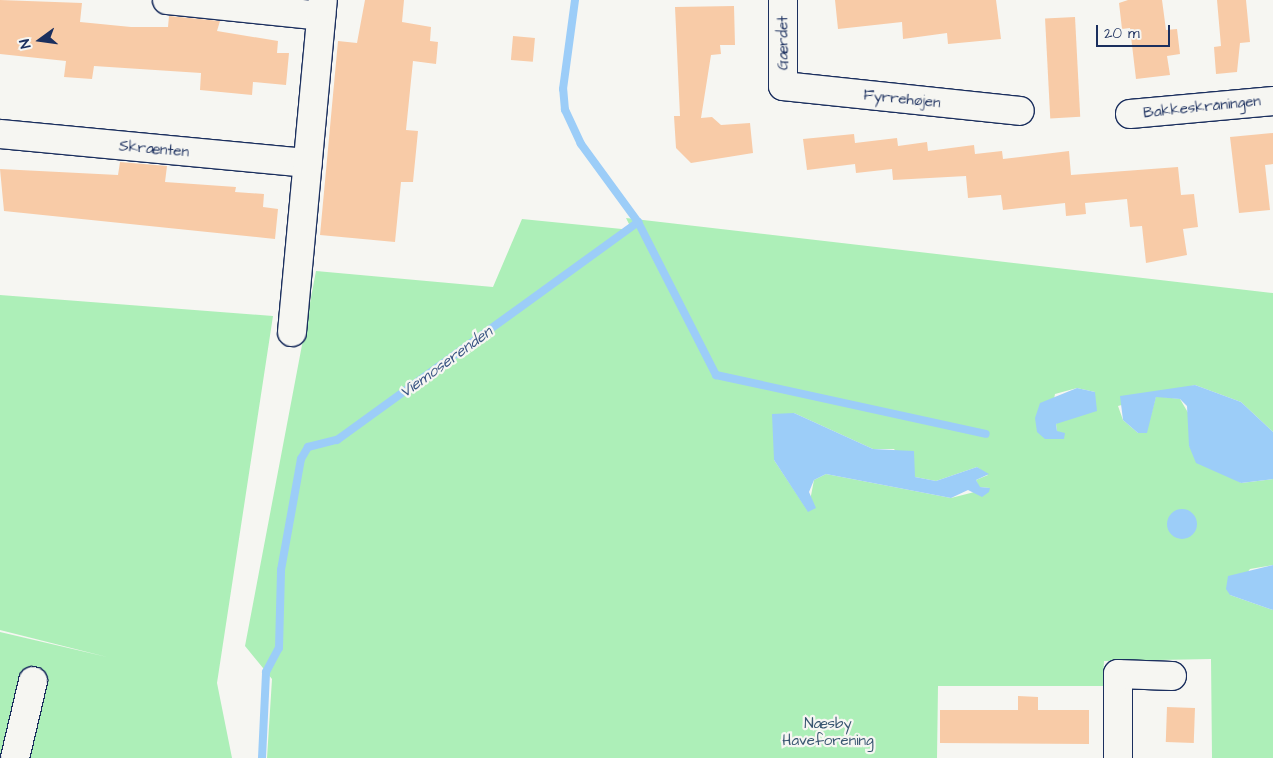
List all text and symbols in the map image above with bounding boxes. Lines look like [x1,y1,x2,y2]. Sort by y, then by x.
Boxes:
north arrow [15,15,65,65]
scale bar [1098,15,1172,47]
street label: Gærdet [774,16,792,70]
text: 20 m [1104,23,1140,44]
text: N [15,37,36,50]
street label: Fyrrehøjen [863,86,941,112]
street label: Bakkeskråningen [1142,92,1262,122]
street label: Skrænten [118,137,190,161]
water label: Viemoserenden [396,322,496,402]
park label: Næsby Haveforening [782,714,874,749]

